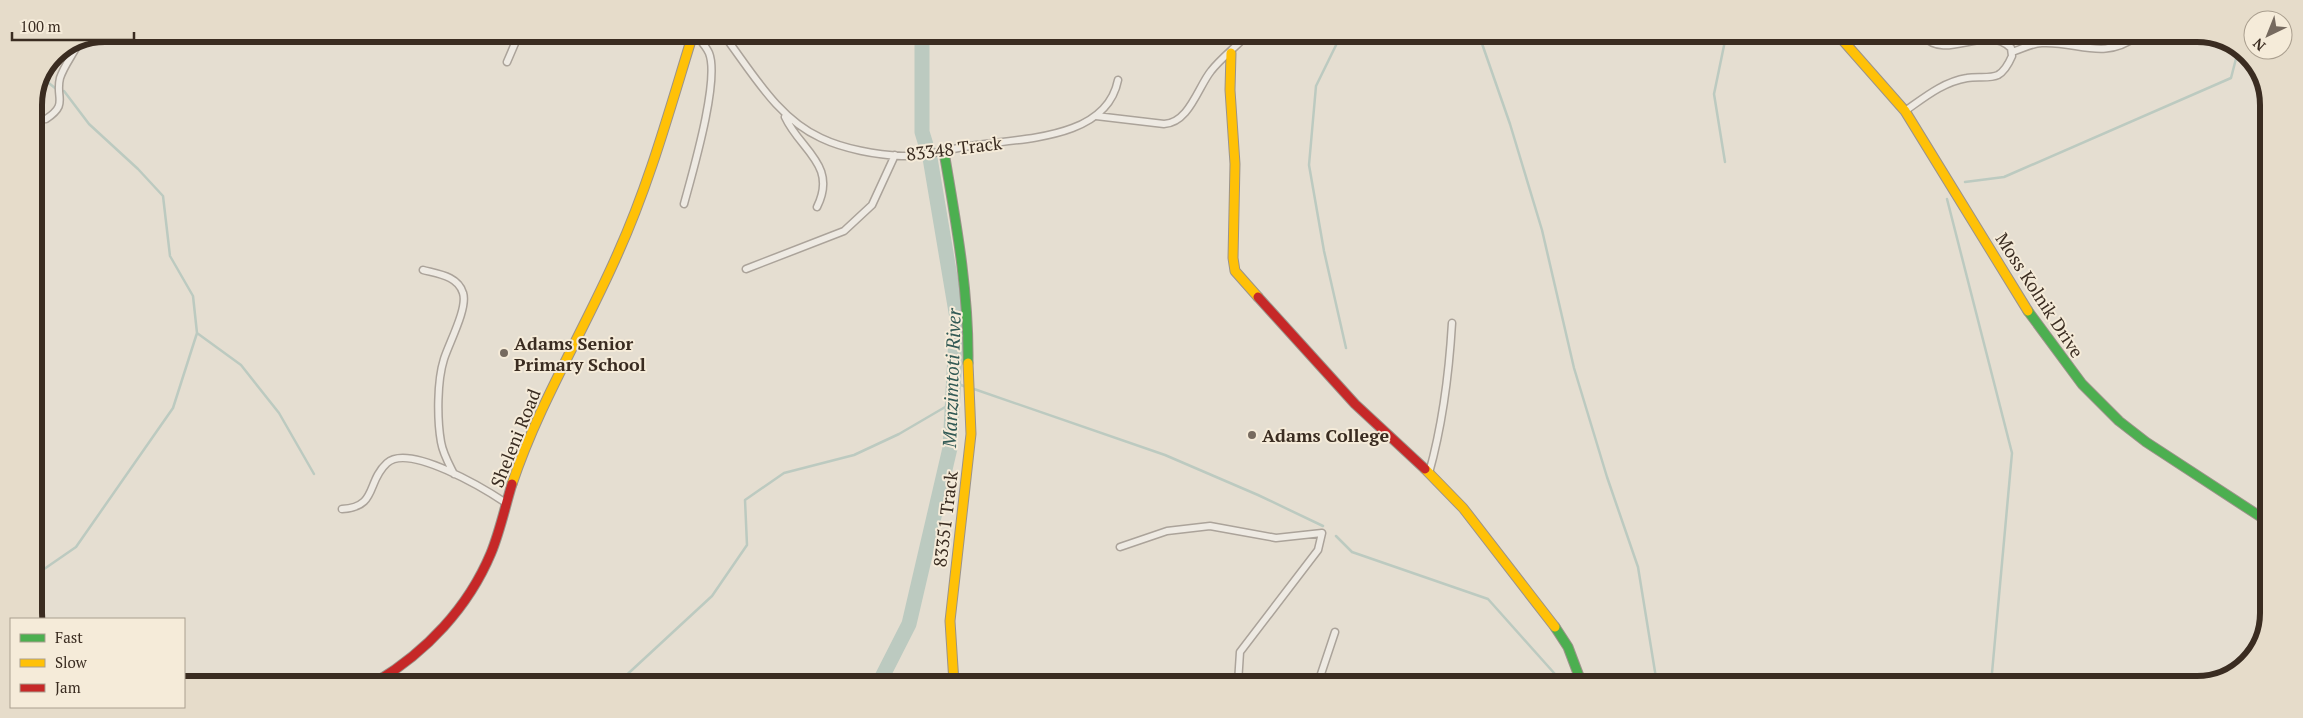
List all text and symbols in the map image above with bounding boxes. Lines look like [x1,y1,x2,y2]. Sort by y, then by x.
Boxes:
scale bar [12,10,135,42]
north arrow [2243,10,2293,60]
text: 100 m [20,16,61,36]
text: N [2248,34,2269,55]
street label: 83348 Track [905,130,1004,166]
street label: Moss Kolnik Drive [1991,228,2089,362]
water label: Manzimtoti River [936,307,966,449]
place label: Adams Senior Primary School [514,331,646,376]
marker: Adams Senior Primary School [498,347,510,359]
street label: Sheleni Road [484,385,546,491]
place label: Adams College [1262,423,1389,447]
marker: Adams College [1246,429,1258,441]
street label: 83351 Track [927,469,963,568]
legend [10,618,185,708]
text: Fast [55,627,83,647]
text: Slow [55,652,88,672]
text: Jam [55,677,81,697]

